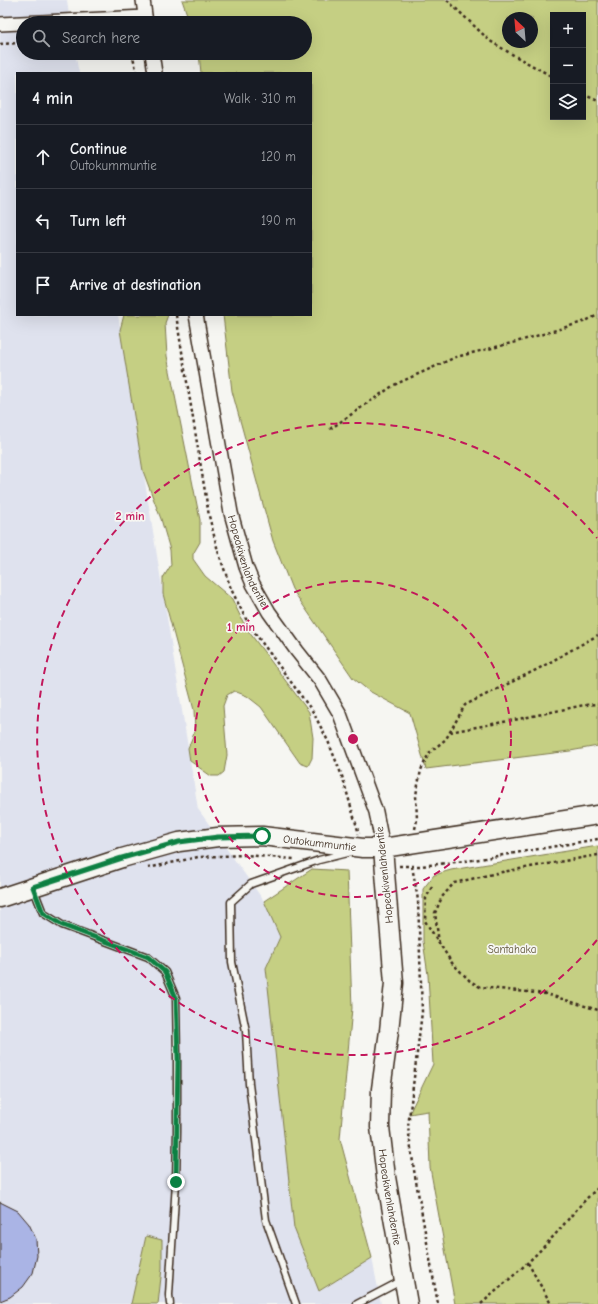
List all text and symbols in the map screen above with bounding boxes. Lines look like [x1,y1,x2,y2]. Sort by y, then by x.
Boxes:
north arrow [502,12,538,48]
map controls [550,12,586,120]
button: + [550,12,586,48]
search box [16,16,312,60]
icon: search [30,27,52,49]
text: Search here [62,29,140,47]
button: − [550,48,586,84]
button: layers [550,84,586,120]
text: 4 min [32,89,73,108]
text: Walk · 310 m [224,91,296,106]
text: Continue [70,140,127,158]
icon: ahead [32,146,54,168]
text: 120 m [261,149,296,164]
text: Outokummuntie [70,158,157,173]
icon: left [32,210,54,232]
text: Turn left [70,212,126,230]
text: 190 m [261,213,296,228]
icon: arrive [32,274,54,296]
text: Arrive at destination [70,276,201,294]
text: 2 min [115,509,145,523]
street label: Hopeakivenlahdentie [225,514,271,610]
text: 1 min [227,620,255,634]
centre of rings [346,732,360,746]
street label: Hopeakivenlahdentie [373,825,396,924]
route start [253,827,271,845]
street label: Outokummuntie [282,833,357,854]
park label: Santahaka [488,943,536,956]
street label: Hopeakivenlahdentie [376,1148,404,1247]
route end [167,1173,185,1191]

